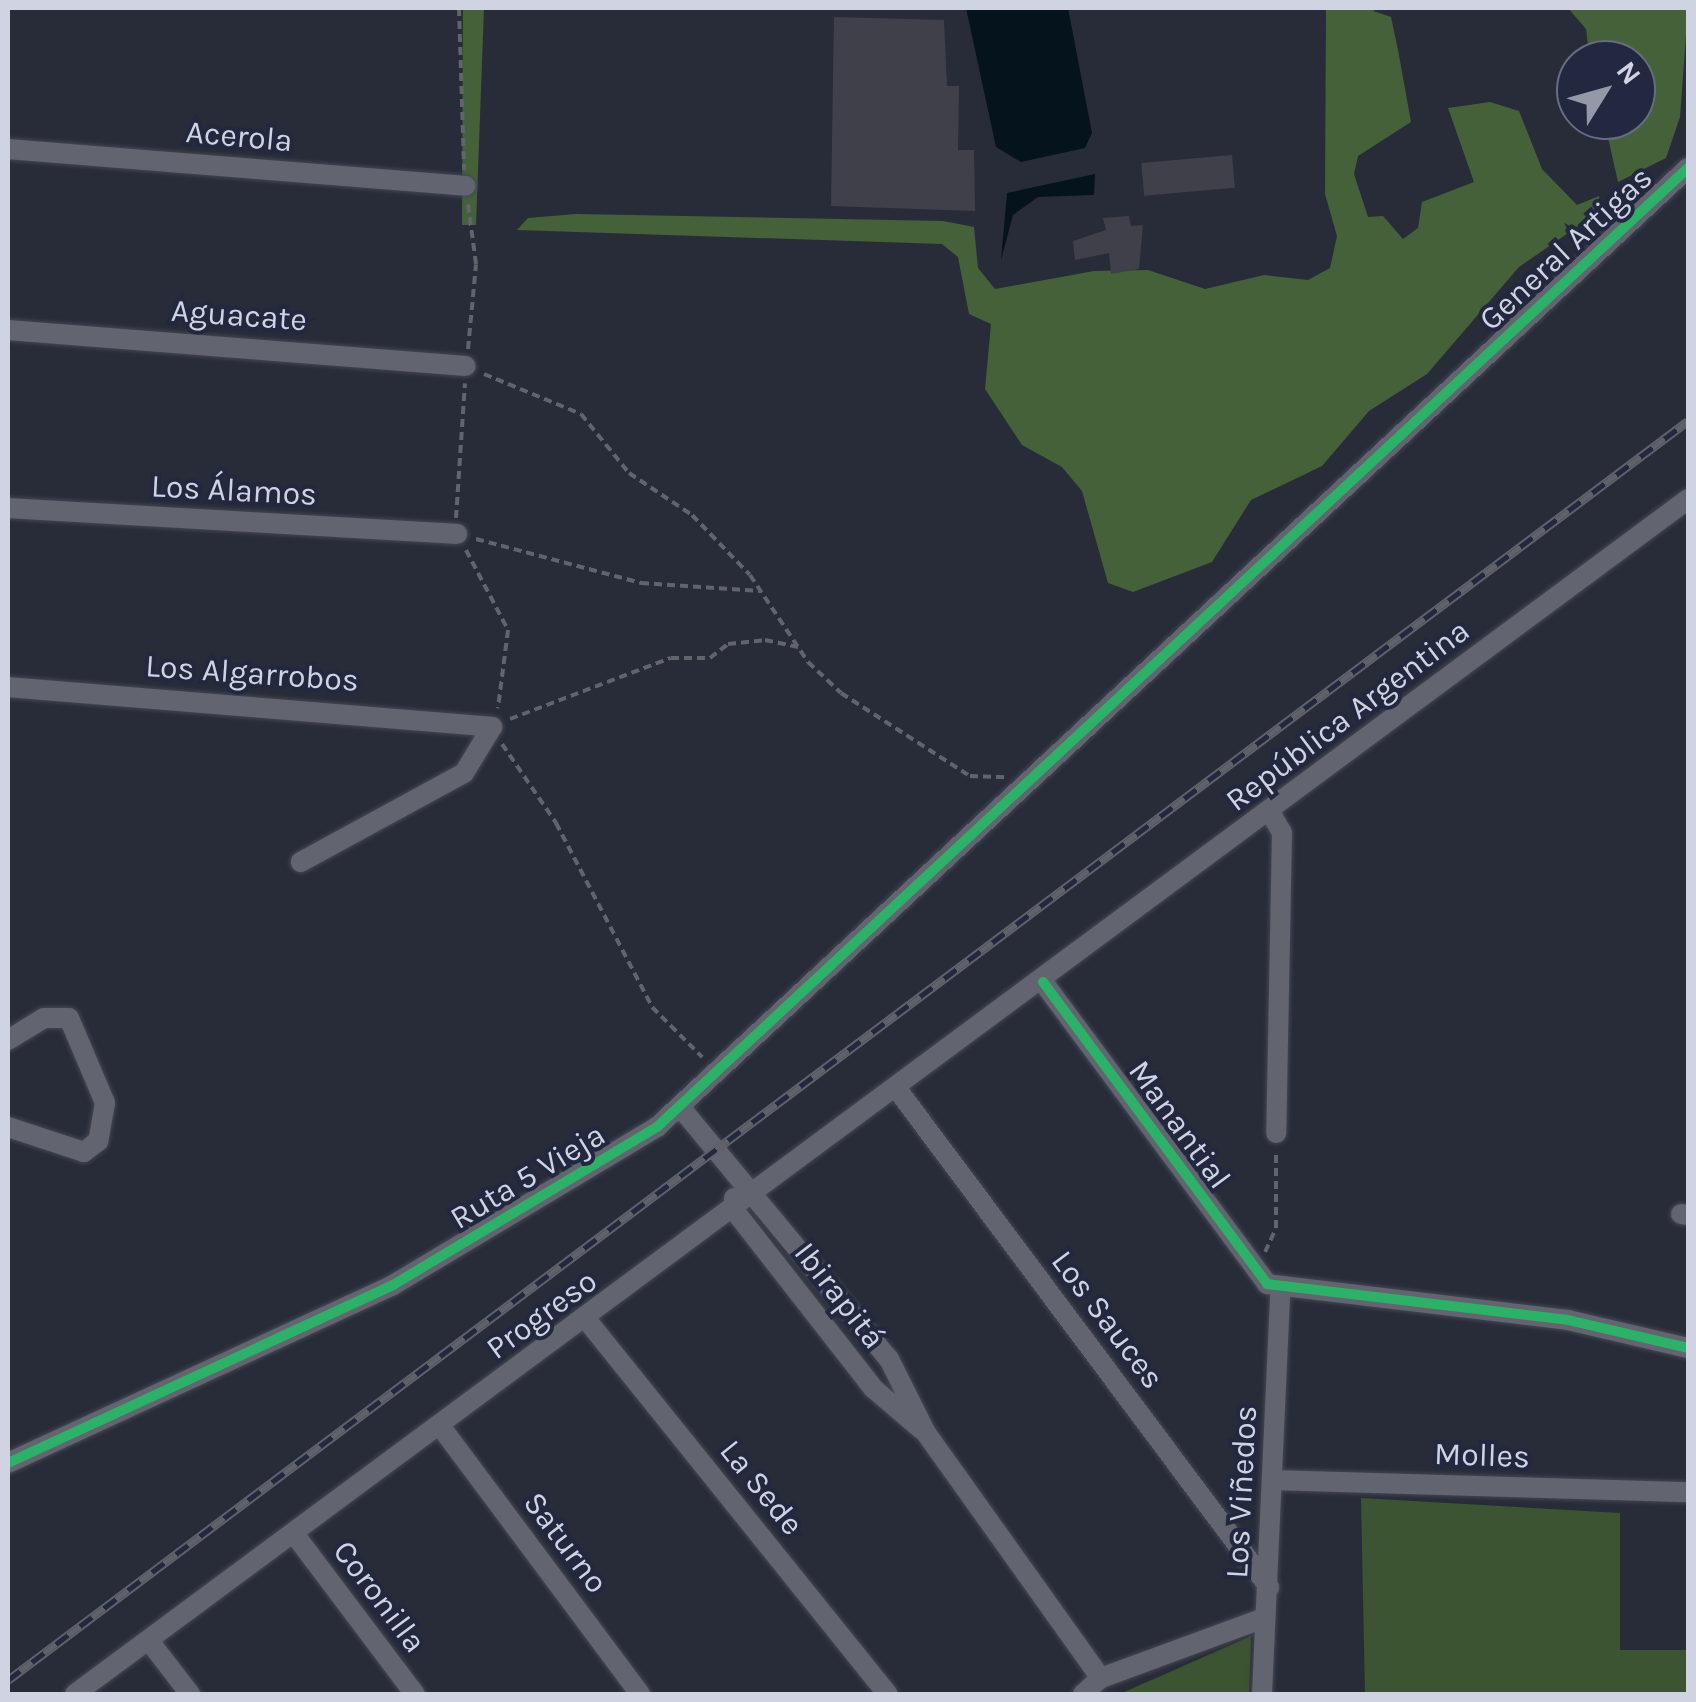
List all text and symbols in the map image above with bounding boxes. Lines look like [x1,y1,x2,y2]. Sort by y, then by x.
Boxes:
north arrow [1556,40,1656,140]
text: N [1610,55,1648,91]
street label: Acerola [184,113,294,161]
street label: General Artigas [1472,159,1660,339]
street label: Aguacate [170,292,308,340]
street label: Los Álamos [150,467,318,515]
street label: República Argentina [1219,612,1477,820]
street label: Los Algarrobos [144,647,360,701]
street label: Manantial [1120,1053,1238,1197]
street label: Ruta 5 Vieja [444,1116,612,1238]
street label: Ibirapitá [786,1235,892,1357]
street label: Los Sauces [1043,1243,1171,1397]
street label: Progreso [479,1262,605,1368]
street label: Los Viñedos [1218,1404,1266,1580]
street label: La Sede [711,1433,811,1543]
street label: Molles [1433,1435,1531,1477]
street label: Saturno [515,1485,615,1601]
street label: Coronilla [324,1533,434,1661]

